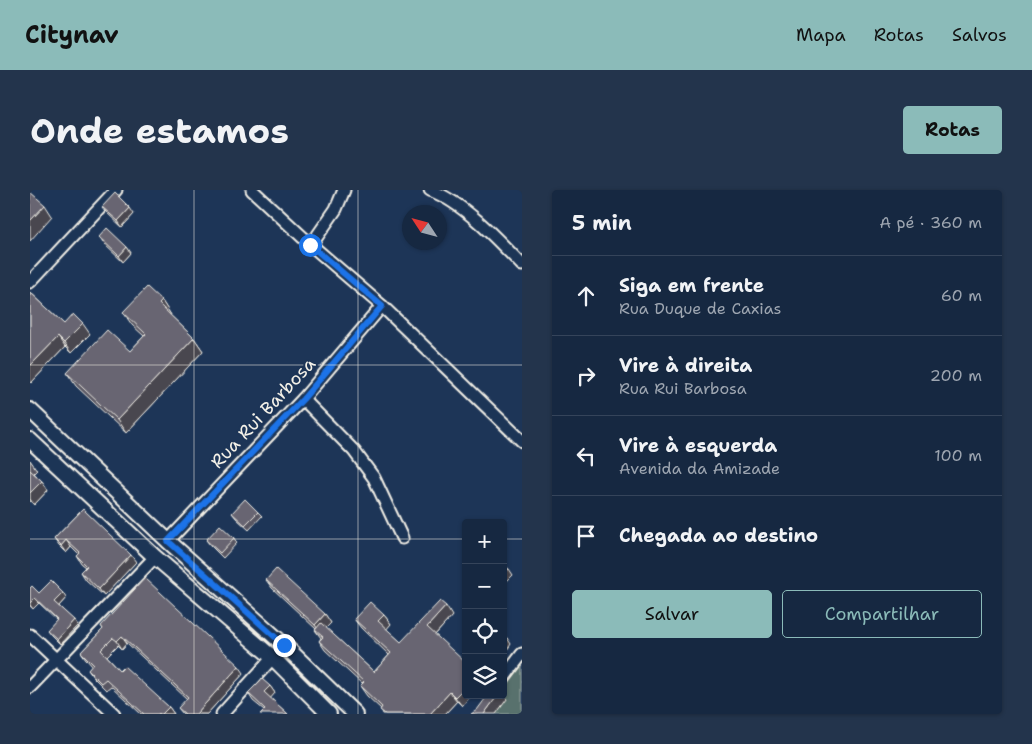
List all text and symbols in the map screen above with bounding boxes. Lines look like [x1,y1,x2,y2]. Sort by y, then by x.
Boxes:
text: Citynav [25,19,119,51]
text: Mapa [796,23,846,47]
text: Rotas [874,23,924,47]
text: Salvos [952,23,1007,47]
button: Rotas [903,106,1002,154]
text: Onde estamos [30,107,289,154]
north arrow [402,205,447,250]
text: 5 min [572,209,632,237]
text: A pé · 360 m [879,212,982,233]
route start [299,234,322,257]
text: Siga em frente [619,273,764,298]
icon: ahead [572,282,600,310]
text: 60 m [941,285,982,306]
text: Rua Duque de Caxias [619,298,782,319]
street label: Rua Rui Barbosa [205,352,321,474]
text: Vire à direita [619,353,752,378]
icon: right [572,362,600,390]
text: 200 m [930,365,982,386]
text: Rua Rui Barbosa [619,378,747,399]
text: Vire à esquerda [619,433,777,458]
icon: left [572,442,600,470]
text: 100 m [934,445,982,466]
text: Avenida da Amizade [619,458,780,479]
map controls [462,519,507,699]
button: + [462,519,507,564]
icon: arrive [572,522,600,550]
text: Chegada ao destino [619,523,818,548]
button: − [462,564,507,609]
button: Salvar [572,590,772,638]
button: Compartilhar [782,590,982,638]
button: locate [462,609,507,654]
route end [273,634,296,657]
button: layers [462,654,507,699]

